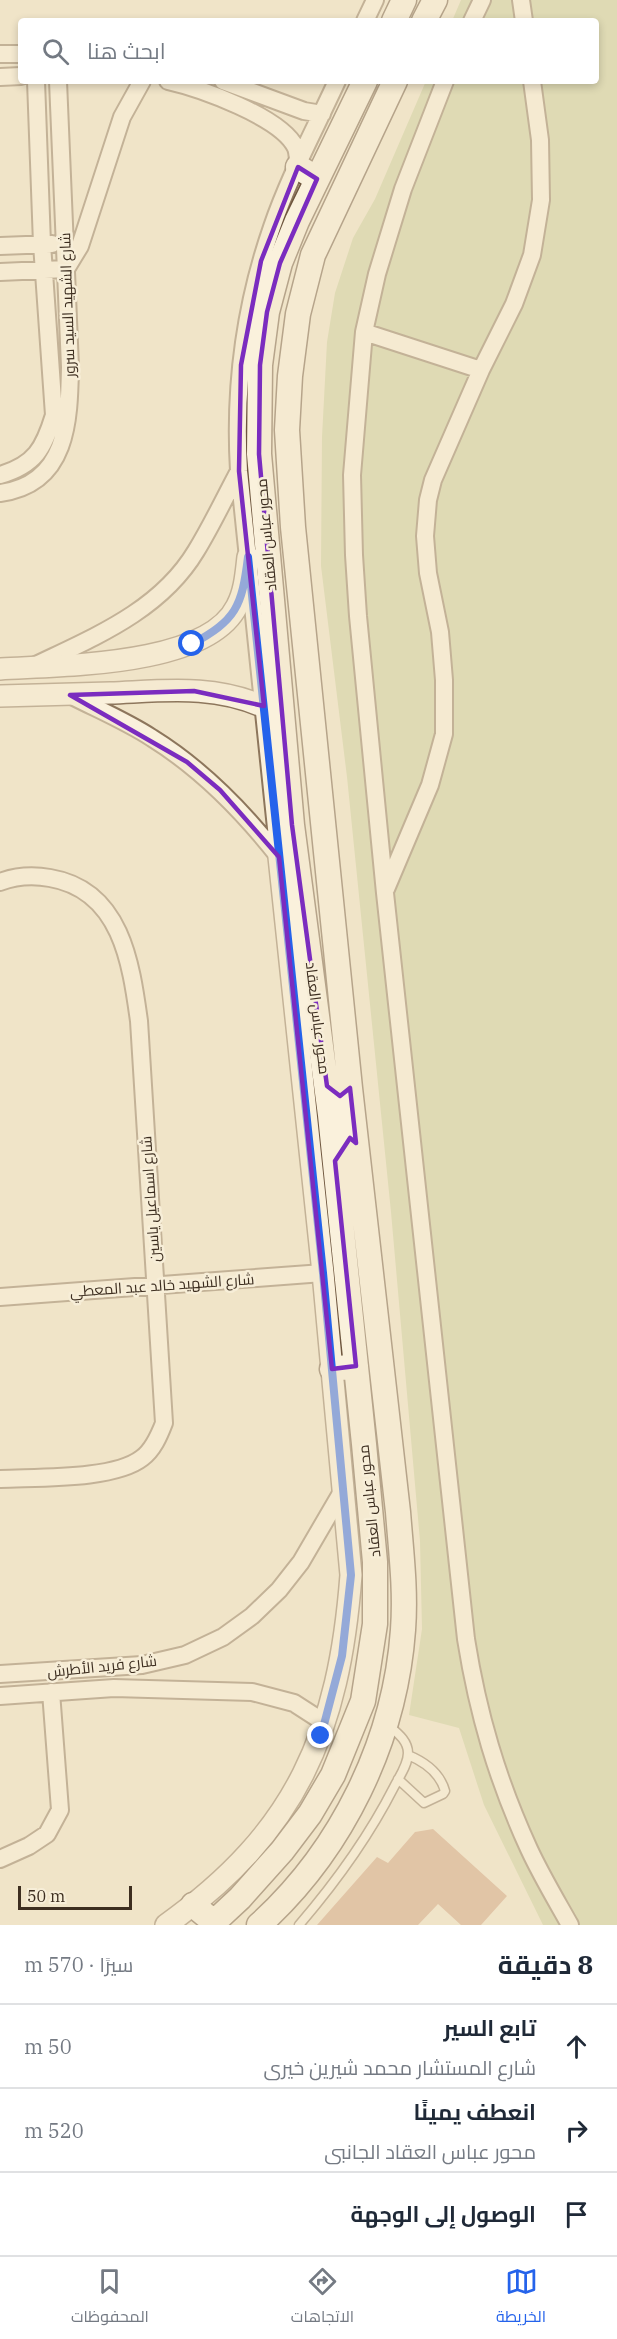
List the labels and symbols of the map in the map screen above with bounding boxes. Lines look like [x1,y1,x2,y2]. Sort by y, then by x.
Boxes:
street label: شارع الشهيد السيد سرور [55,232,81,379]
street label: محور عباس العقاد [252,478,281,592]
route start [178,630,204,656]
street label: محور عباس العقاد [301,961,334,1075]
street label: شارع اسماعيل ياسين [136,1135,166,1263]
street label: شارع الشهيد خالد عبد المعطي [69,1269,255,1304]
street label: محور عباس العقاد [354,1444,385,1558]
street label: شارع فريد الأطرش [46,1651,158,1683]
route end [307,1722,333,1748]
scale bar [18,1883,132,1910]

